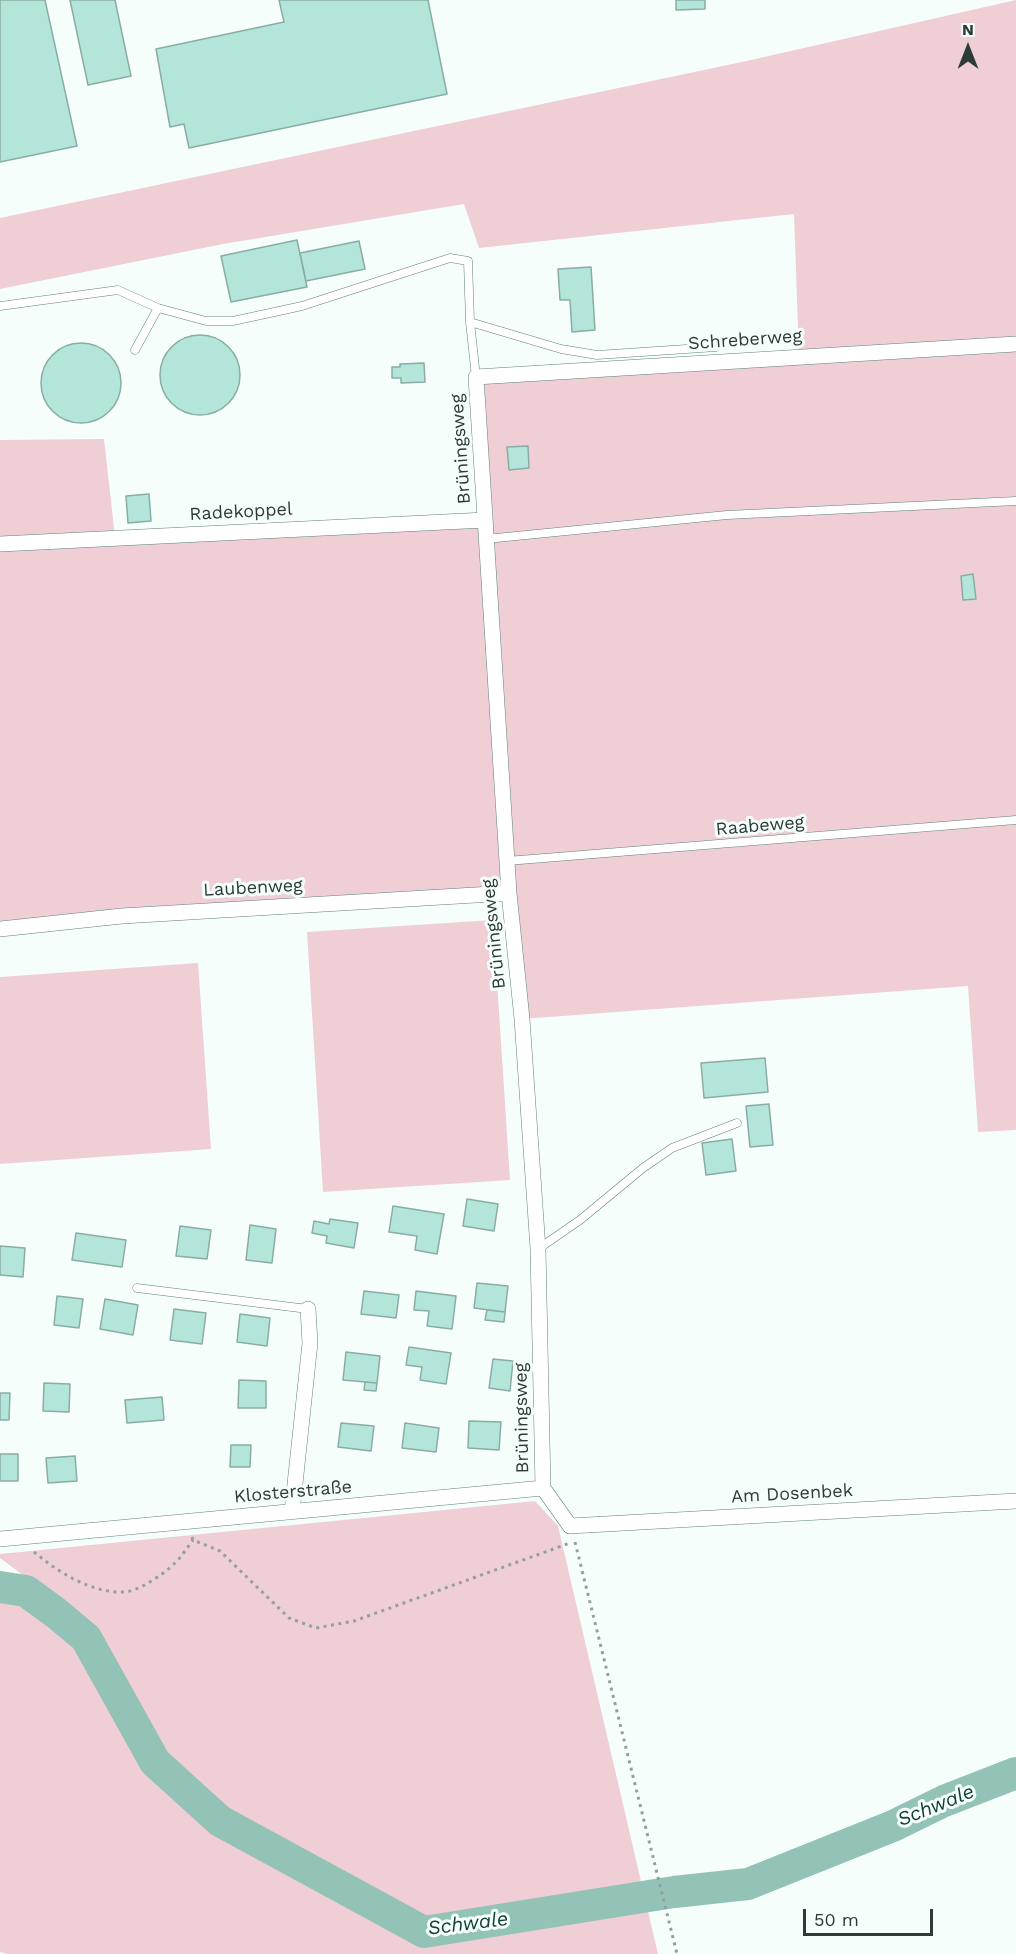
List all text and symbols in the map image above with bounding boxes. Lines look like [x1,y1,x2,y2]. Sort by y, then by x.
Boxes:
north arrow [938,18,998,78]
text: N [962,20,974,39]
street label: Schreberweg [687,325,803,355]
street label: Brüningsweg [446,393,476,505]
street label: Radekoppel [189,499,293,525]
street label: Raabeweg [715,811,805,841]
street label: Laubenweg [203,875,303,901]
street label: Brüningsweg [477,878,511,990]
street label: Brüningsweg [510,1363,534,1473]
street label: Klosterstraße [233,1476,353,1508]
street label: Am Dosenbek [731,1480,853,1508]
water label: Schwale [894,1780,978,1832]
scale bar [806,1897,936,1935]
water label: Schwale [426,1907,510,1941]
text: 50 m [814,1909,859,1930]

